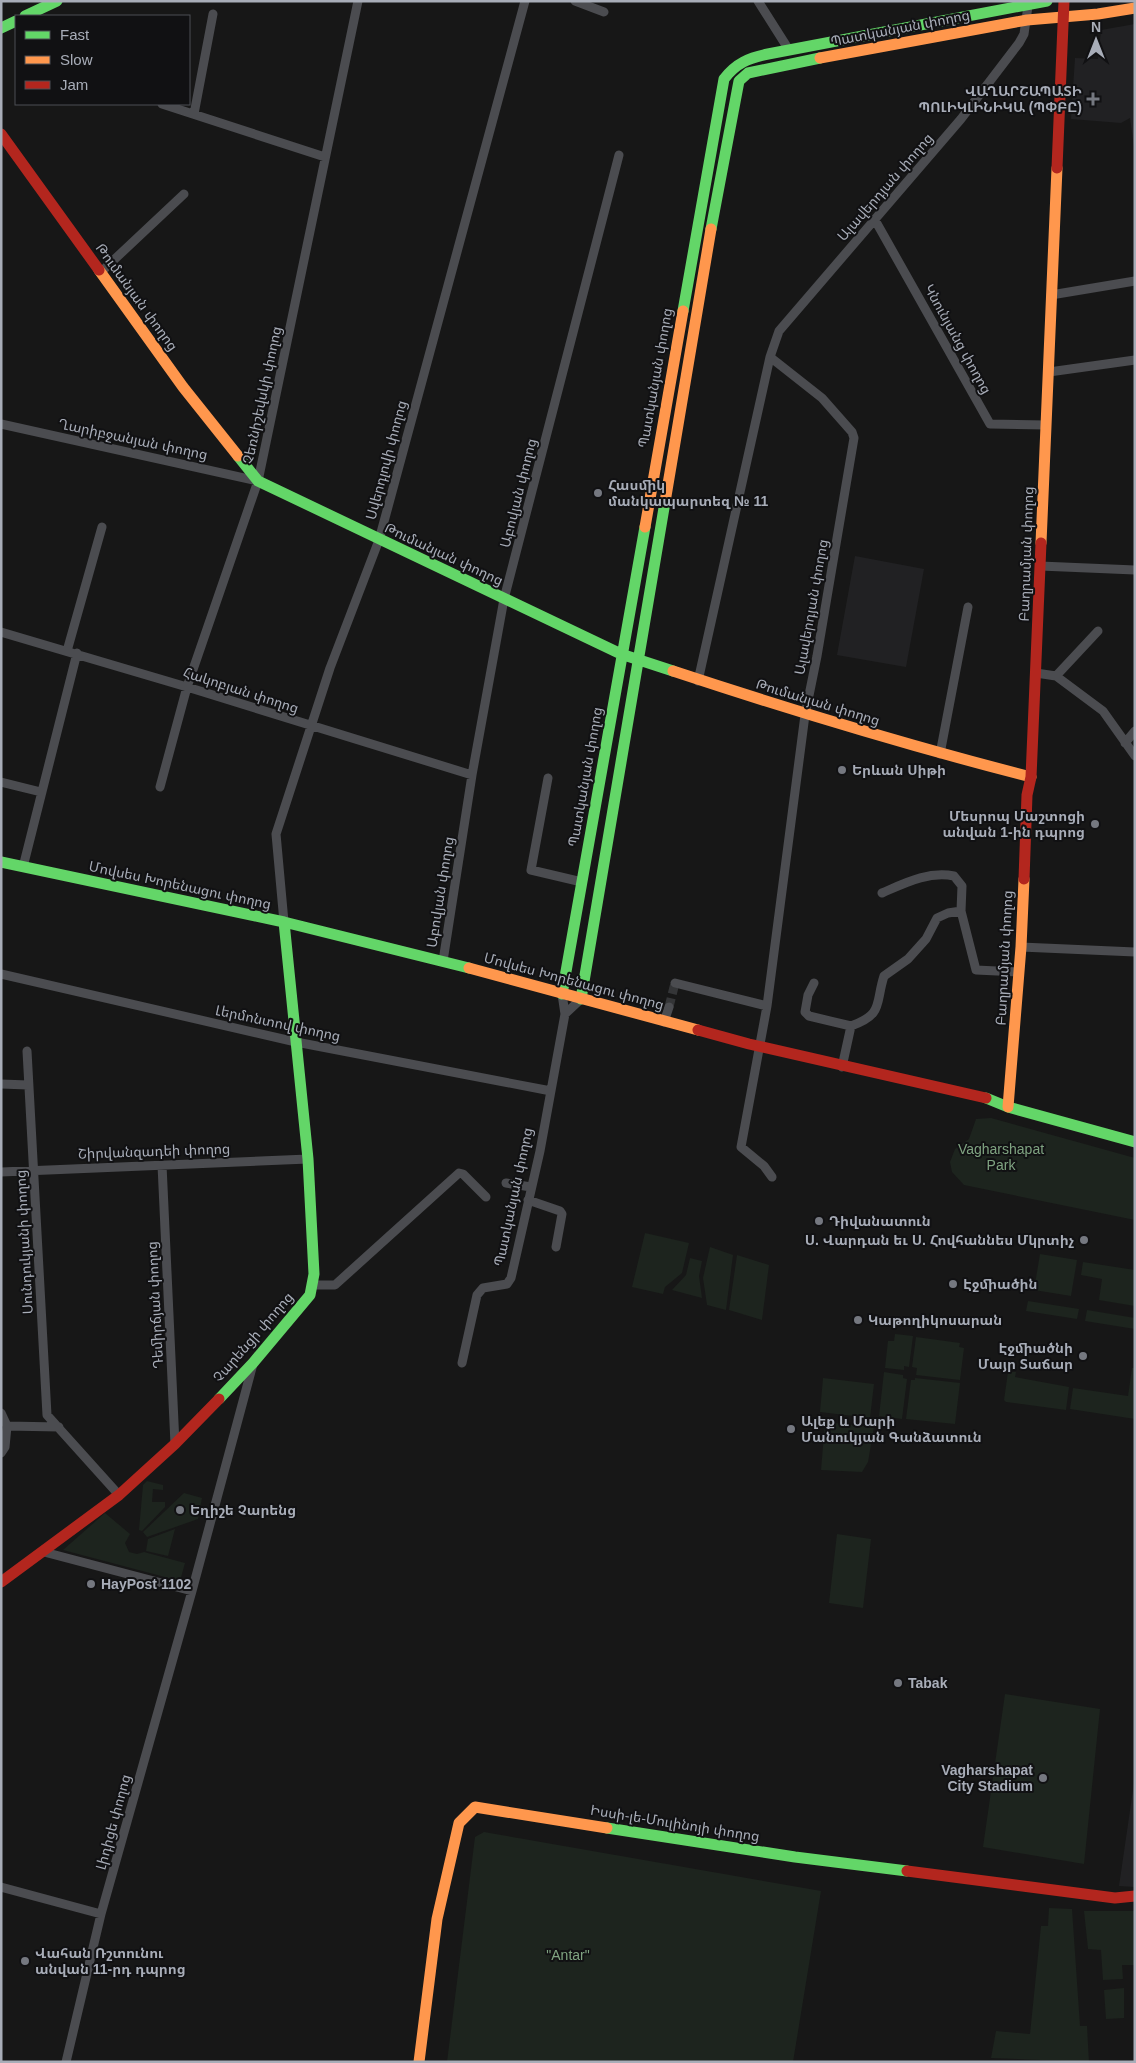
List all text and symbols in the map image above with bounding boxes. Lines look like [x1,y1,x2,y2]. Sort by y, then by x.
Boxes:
street label: Պատկանյան փողոց [829,7,971,49]
legend [15,15,190,105]
north arrow [1071,15,1121,65]
text: N [1091,19,1101,35]
text: Fast [60,26,90,43]
text: Slow [60,51,93,68]
text: Jam [60,76,88,93]
place label: ՎԱՂԱՐՇԱՊԱՏԻ ՊՈԼԻԿԼԻՆԻԿԱ (ՊՓԲԸ) [918,83,1082,115]
marker: ՎԱՂԱՐՇԱՊԱՏԻ ՊՈԼԻԿԼԻՆԻԿԱ (ՊՓԲԸ) [1086,92,1100,106]
street label: Ալավերդյան փողոց [834,130,936,244]
street label: Թումանյան փողոց [93,240,181,354]
street label: Կնունյանց փողոց [921,281,995,397]
street label: Պատկանյան փողոց [635,307,675,449]
street label: Չեռնիշեվսկի փողոց [240,325,284,465]
street label: Սվերդլովի փողոց [362,398,410,522]
street label: Ղարիբջանյան փողոց [57,415,209,463]
street label: Աբովյան փողոց [497,437,539,549]
place label: Հասմիկ մանկապարտեզ № 11 [608,477,768,509]
street label: Բաղրամյան փողոց [1016,486,1036,622]
marker: Հասմիկ մանկապարտեզ № 11 [592,487,604,499]
street label: Թումանյան փողոց [382,520,506,588]
street label: Ալավերդյան փողոց [791,538,831,676]
street label: Հակոբյան փողոց [181,664,301,716]
street label: Թումանյան փողոց [754,676,882,728]
street label: Պատկանյան փողոց [565,706,605,848]
place label: Երևան Սիթի [852,762,946,778]
marker: Երևան Սիթի [836,764,848,776]
place label: Մեսրոպ Մաշտոցի անվան 1-ին դպրոց [942,808,1085,840]
marker: Մեսրոպ Մաշտոցի անվան 1-ին դպրոց [1089,818,1101,830]
street label: Աբովյան փողոց [423,835,457,949]
street label: Մովսես Խորենացու փողոց [87,858,273,912]
street label: Բաղրամյան փողոց [992,890,1016,1026]
street label: Մովսես Խորենացու փողոց [482,949,666,1013]
street label: Լերմոնտով փողոց [214,1002,342,1044]
street label: Պատկանյան փողոց [490,1126,536,1268]
street label: Շիրվանզադեի փողոց [77,1140,231,1162]
park label: Vagharshapat Park [958,1141,1044,1173]
street label: Սունդուկյանի փողոց [12,1169,36,1315]
place label: Դիվանատուն [829,1213,931,1229]
marker: Դիվանատուն [813,1215,825,1227]
place label: Ս. Վարդան եւ Ս. Հովհաննես Մկրտիչ [805,1232,1075,1248]
marker: Ս. Վարդան եւ Ս. Հովհաննես Մկրտիչ [1078,1234,1090,1246]
street label: Դեմիրճյան փողոց [144,1241,166,1369]
place label: Էջմիածին [963,1276,1037,1292]
marker: Էջմիածին [947,1278,959,1290]
street label: Չարենցի փողոց [210,1289,296,1385]
place label: Կաթողիկոսարան [868,1312,1002,1328]
marker: Կաթողիկոսարան [852,1314,864,1326]
place label: Էջմիածնի Մայր Տաճար [978,1340,1073,1372]
marker: Էջմիածնի Մայր Տաճար [1077,1350,1089,1362]
place label: Ալեք և Մարի Մանուկյան Գանձատուն [801,1413,982,1445]
marker: Ալեք և Մարի Մանուկյան Գանձատուն [785,1423,797,1435]
place label: Եղիշե Չարենց [190,1502,296,1518]
marker: Եղիշե Չարենց [174,1504,186,1516]
place label: HayPost 1102 [101,1576,191,1592]
marker: HayPost 1102 [85,1578,97,1590]
place label: Tabak [908,1675,948,1691]
marker: Tabak [892,1677,904,1689]
place label: Vagharshapat City Stadium [941,1762,1033,1794]
street label: Լիդիցե փողոց [93,1772,133,1872]
marker: Vagharshapat City Stadium [1037,1772,1049,1784]
street label: Իսսի-լե-Մուլինոյի փողոց [589,1802,761,1844]
place label: Վահան Ռշտունու անվան 11-րդ դպրոց [35,1945,186,1977]
park label: "Antar" [546,1947,590,1963]
marker: Վահան Ռշտունու անվան 11-րդ դպրոց [19,1955,31,1967]

